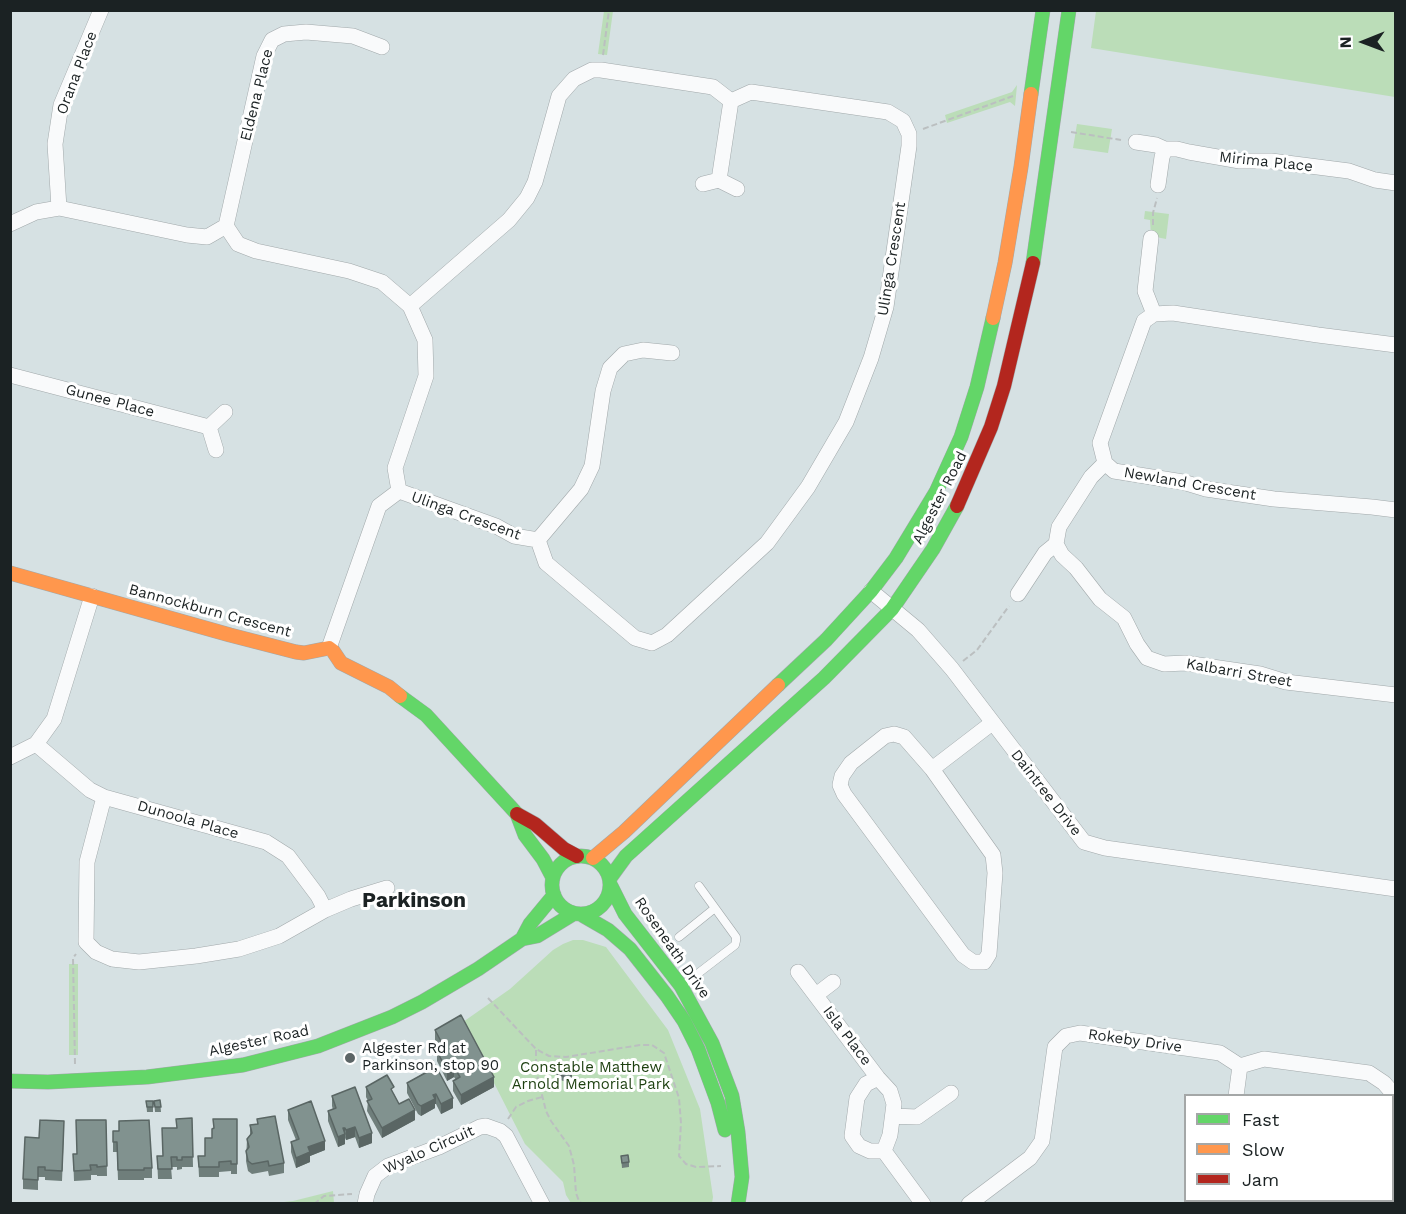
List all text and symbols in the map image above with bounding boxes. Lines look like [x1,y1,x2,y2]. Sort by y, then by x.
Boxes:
north arrow [1334,12,1394,72]
street label: Orana Place [53,29,101,117]
text: N [1336,36,1355,48]
street label: Eldena Place [237,47,277,143]
street label: Mirima Place [1218,148,1314,176]
street label: Ulinga Crescent [874,201,910,317]
street label: Gunee Place [64,381,156,421]
street label: Algester Road [909,449,971,547]
street label: Newland Crescent [1122,463,1258,505]
street label: Ulinga Crescent [409,488,523,544]
street label: Bannockburn Crescent [127,581,293,641]
street label: Kalbarri Street [1185,655,1293,691]
street label: Daintree Drive [1007,746,1085,840]
street label: Dunoola Place [135,797,241,843]
district label: Parkinson [362,888,466,914]
street label: Roseneath Drive [630,894,714,1002]
street label: Isla Place [819,1003,875,1069]
street label: Algester Road [207,1022,311,1060]
street label: Rokeby Drive [1087,1025,1183,1057]
place label: Algester Rd at Parkinson, stop 90 [362,1040,499,1075]
marker: Algester Rd at Parkinson, stop 90 [343,1051,357,1065]
park label: Constable Matthew Arnold Memorial Park [512,1059,670,1094]
legend [1184,1094,1394,1202]
text: Fast [1242,1109,1279,1130]
street label: Wyalo Circuit [381,1122,477,1178]
text: Slow [1242,1139,1285,1160]
text: Jam [1242,1169,1279,1190]

